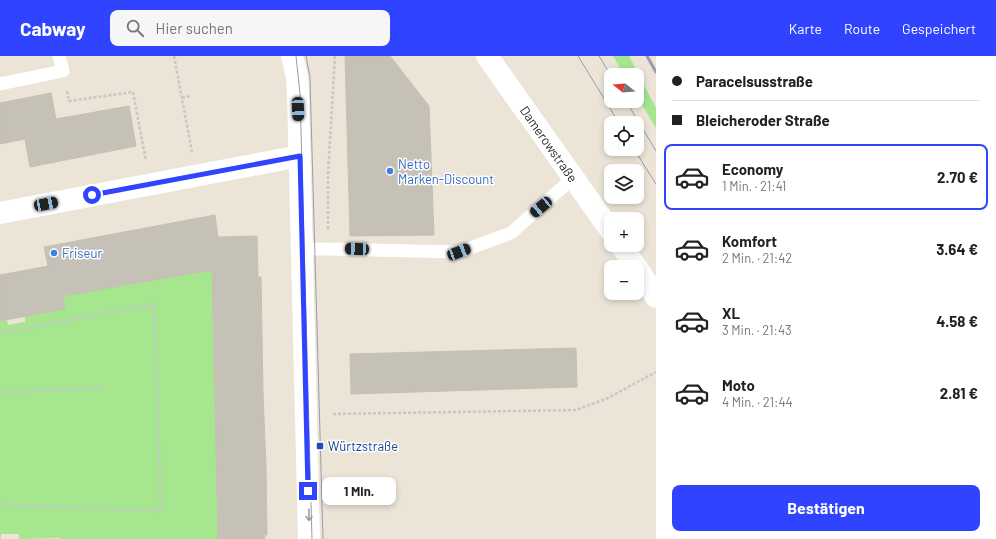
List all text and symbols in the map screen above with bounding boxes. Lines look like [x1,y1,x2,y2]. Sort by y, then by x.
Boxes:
search box [110,10,390,46]
text: Cabway [20,17,86,40]
icon: search [124,17,146,39]
text: Hier suchen [156,19,233,37]
text: Karte [789,20,822,37]
text: Route [844,20,880,37]
text: Gespeichert [902,20,976,37]
north arrow [604,68,644,108]
map controls [604,68,644,300]
text: Paracelsusstraße [696,72,813,90]
car [292,97,304,121]
street label: Damerowstraße [517,103,581,185]
text: Bleicheroder Straße [696,111,830,129]
button: locate [604,116,644,156]
place label: Netto Marken-Discount [398,156,494,187]
icon: car [674,159,710,195]
text: Economy [722,160,783,178]
button: layers [604,164,644,204]
marker: Netto Marken-Discount [385,166,395,176]
text: 2.70 € [937,168,978,186]
text: 1 Min. · 21:41 [722,178,786,194]
route start [83,186,101,204]
car [528,195,554,219]
car [33,196,59,212]
button: + [604,212,644,252]
icon: car [674,231,710,267]
text: Komfort [722,232,777,250]
text: 3.64 € [936,240,978,258]
car [446,242,472,262]
car [345,243,369,255]
place label: Friseur [62,245,102,261]
marker: Friseur [49,248,59,258]
text: 2 Min. · 21:42 [722,250,792,266]
button: − [604,260,644,300]
icon: car [674,303,710,339]
text: XL [722,304,740,322]
text: 4.58 € [936,312,978,330]
text: 3 Min. · 21:43 [722,322,792,338]
icon: car [674,375,710,411]
text: Moto [722,376,755,394]
text: 2.81 € [940,384,978,402]
text: 4 Min. · 21:44 [722,394,793,410]
place label: Würtzstraße [328,438,398,454]
marker: Würtzstraße [315,441,325,451]
callout: 1 Min. [322,477,396,505]
route end [299,482,317,500]
text: 1 Min. [344,483,374,499]
button: Bestätigen [672,485,980,531]
one-way arrow [305,508,313,521]

